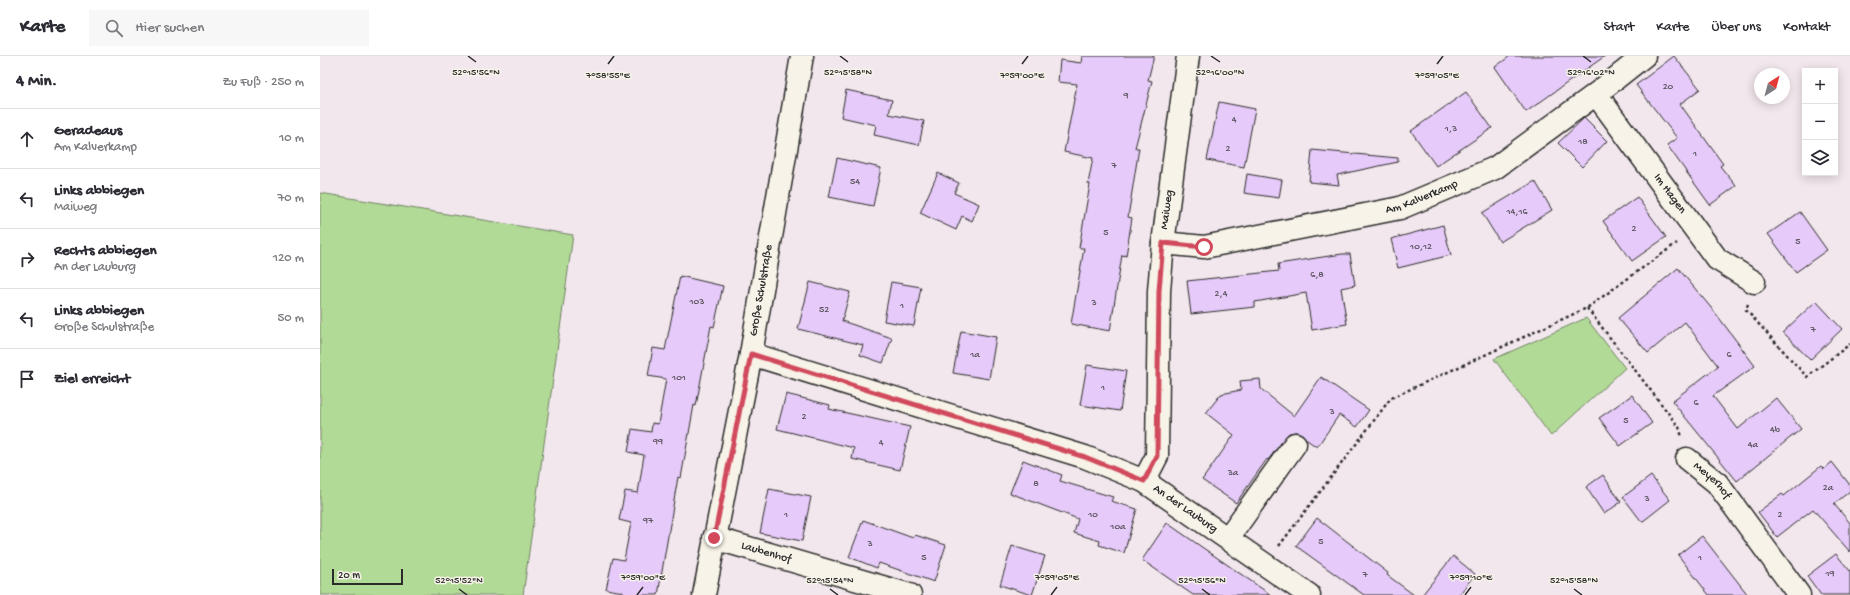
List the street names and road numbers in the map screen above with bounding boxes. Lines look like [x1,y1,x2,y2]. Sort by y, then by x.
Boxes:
street label: Im Hagen [1650,171,1689,217]
street label: Am Kalverkamp [1385,177,1460,218]
street label: Maiweg [1158,189,1177,230]
street label: Große Schulstraße [747,243,777,337]
street label: Meyerhof [1690,459,1734,503]
street label: An der Lauburg [1150,482,1220,537]
street label: Laubenhof [739,539,794,567]

